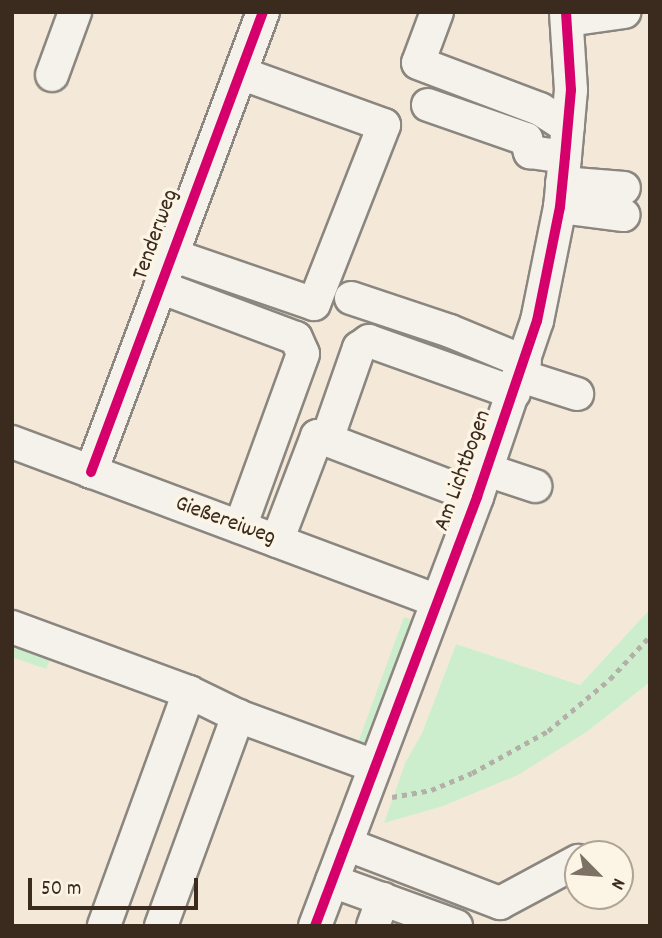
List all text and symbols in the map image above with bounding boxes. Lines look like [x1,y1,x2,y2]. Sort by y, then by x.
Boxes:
street label: Tenderweg [128,186,186,284]
street label: Am Lichtbogen [429,407,499,535]
street label: Gießereiweg [171,491,279,553]
north arrow [564,840,634,910]
scale bar [32,864,201,908]
text: N [602,873,631,893]
text: 50 m [41,875,81,905]

